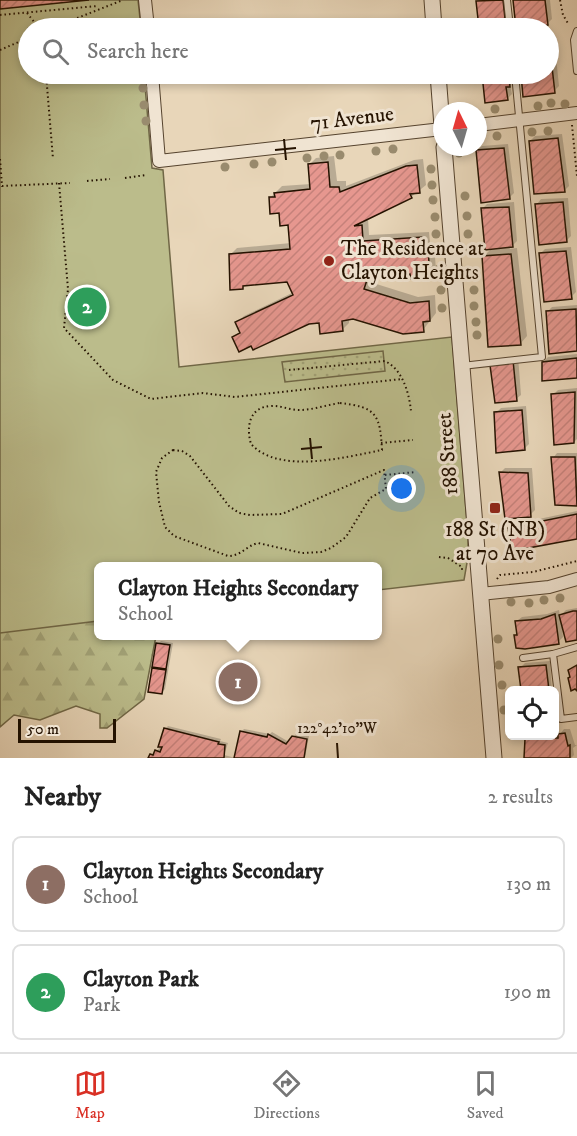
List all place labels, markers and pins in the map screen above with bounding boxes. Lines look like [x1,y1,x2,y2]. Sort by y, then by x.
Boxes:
place label: The Residence at Clayton Heights [341,236,484,286]
marker: The Residence at Clayton Heights [322,254,336,268]
pin: 2 [68,284,106,330]
marker: 188 St (NB) at 70 Ave [488,501,502,515]
place label: 188 St (NB) at 70 Ave [445,517,545,567]
pin: 1 [218,660,258,704]

